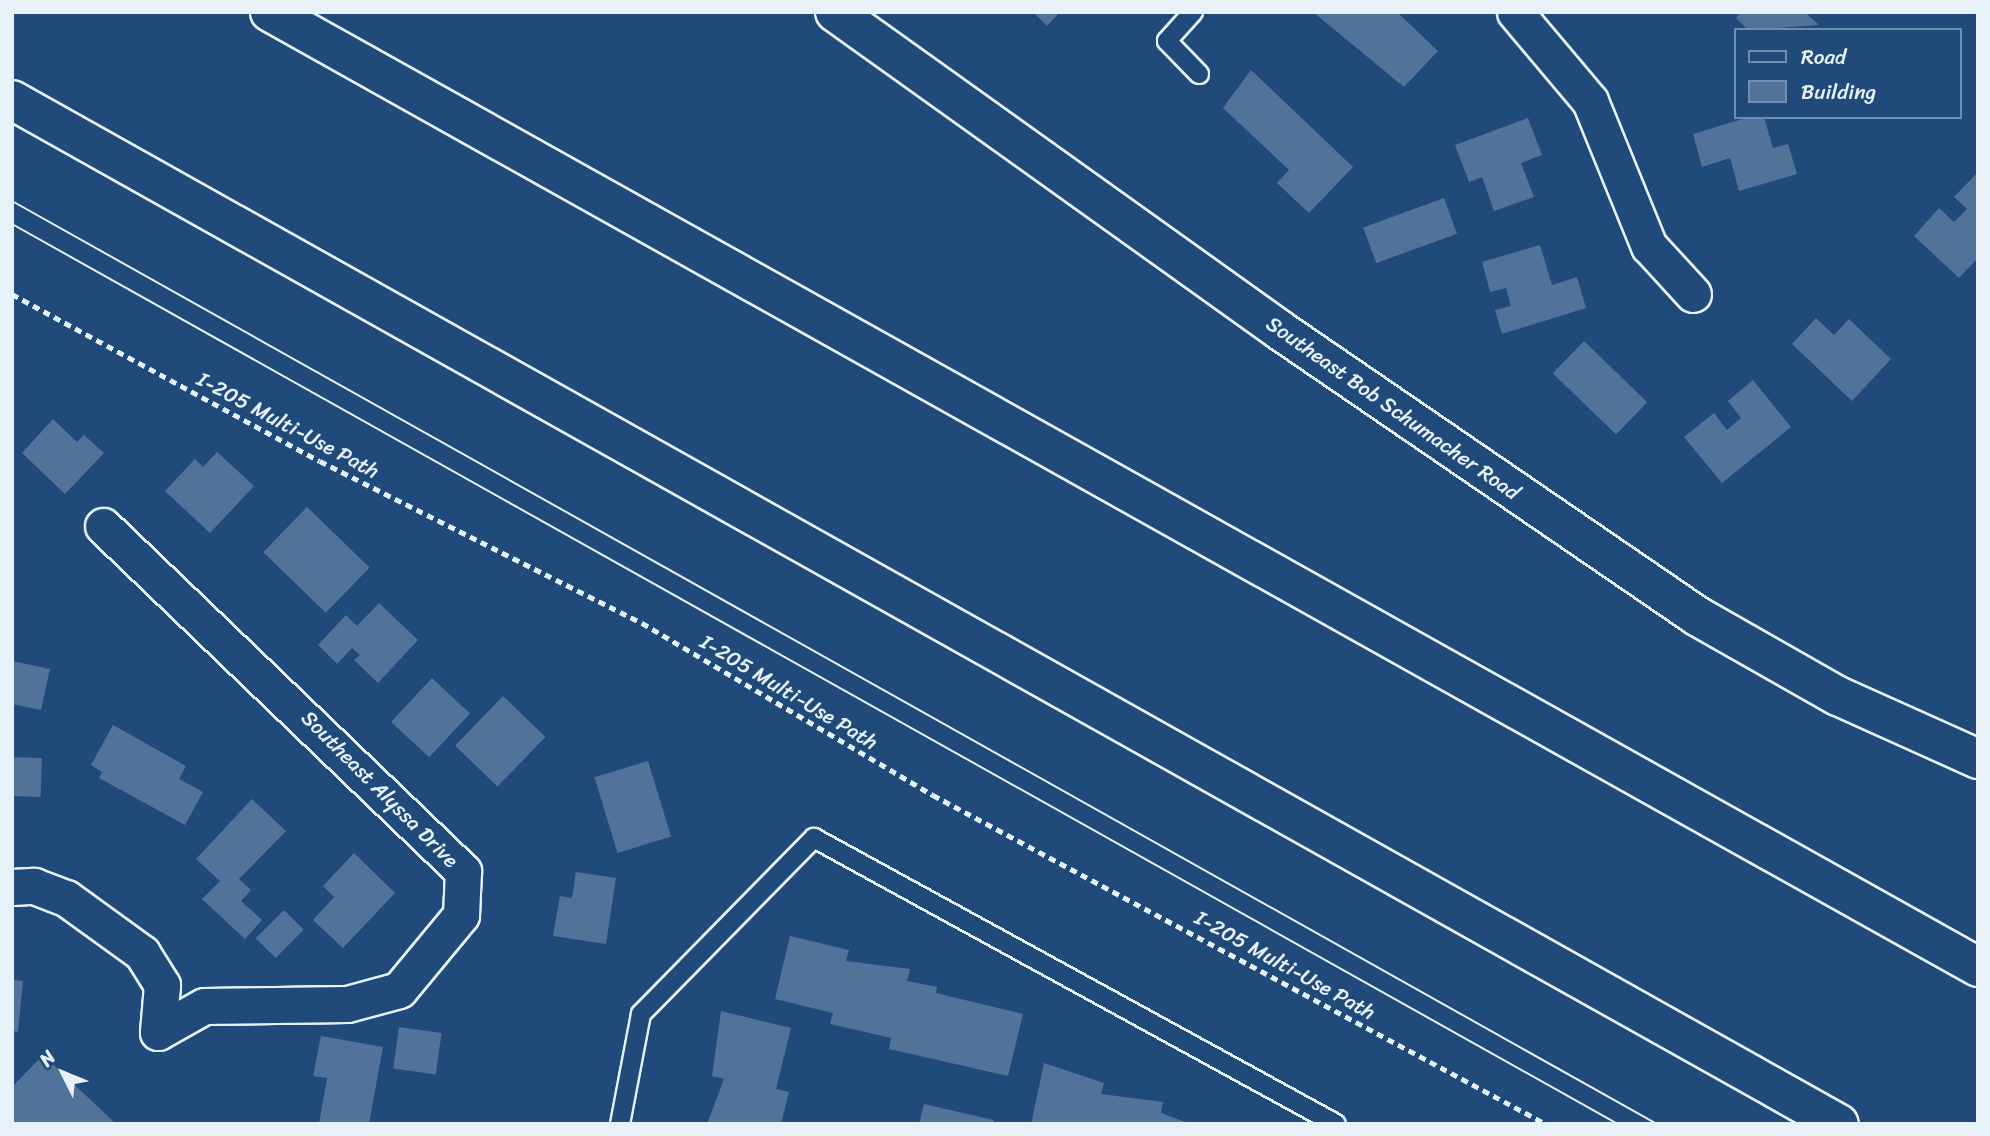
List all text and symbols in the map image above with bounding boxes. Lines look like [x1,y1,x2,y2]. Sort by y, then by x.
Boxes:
legend [1734,28,1962,119]
text: Road [1801,38,1846,76]
text: Building [1801,73,1876,111]
street label: Southeast Bob Schumacher Road [1262,311,1524,505]
street label: I-205 Multi-Use Path [193,366,383,484]
street label: I-205 Multi-Use Path [696,629,882,755]
street label: Southeast Alyssa Drive [296,705,464,873]
street label: I-205 Multi-Use Path [1190,905,1380,1025]
north arrow [28,1038,98,1108]
text: N [31,1042,64,1074]

